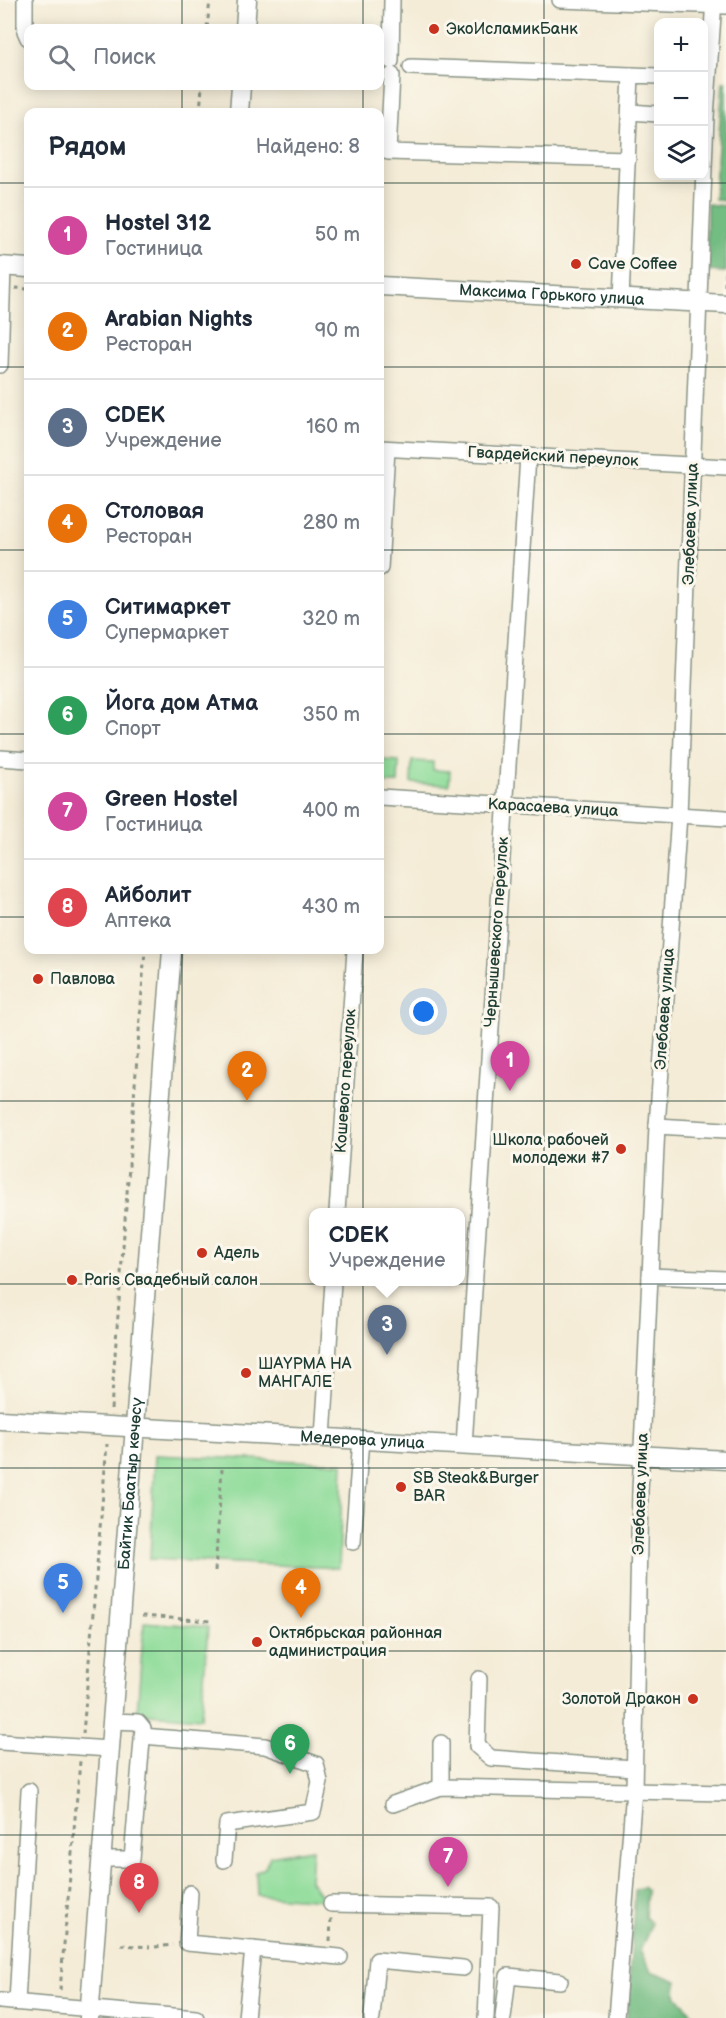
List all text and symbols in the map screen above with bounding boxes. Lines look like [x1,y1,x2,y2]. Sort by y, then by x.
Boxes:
map controls [654,18,708,180]
button: + [654,18,708,72]
place label: ЭкоИсламикБанк [446,20,578,39]
marker: ЭкоИсламикБанк [427,22,441,36]
search box [24,24,384,90]
icon: search [45,41,78,74]
text: Поиск [93,44,156,71]
button: − [654,72,708,126]
button: layers [654,126,708,180]
text: Рядом [48,132,126,163]
text: Найдено: 8 [256,135,360,159]
text: Hostel 312 [105,210,211,237]
text: 1 [63,223,72,247]
text: 50 m [315,223,360,247]
text: Гостиница [105,237,203,261]
place label: Cave Coffee [588,255,678,274]
marker: Cave Coffee [569,257,583,271]
street label: Максима Горького улица [458,281,646,309]
text: Arabian Nights [105,306,253,333]
text: 2 [62,319,73,343]
text: 90 m [315,319,360,343]
text: Ресторан [105,333,192,357]
text: CDEK [105,402,165,429]
text: 3 [62,415,73,439]
text: 160 m [306,415,360,439]
text: Учреждение [105,429,222,453]
street label: Гвардейский переулок [467,443,639,471]
street label: Элебаева улица [679,462,703,585]
text: Столовая [105,498,204,525]
text: 4 [62,511,73,535]
text: 280 m [303,511,360,535]
text: Ресторан [105,525,192,549]
text: Ситимаркет [105,594,231,621]
text: 5 [62,607,73,631]
text: 320 m [302,607,360,631]
text: Супермаркет [105,621,229,645]
text: Йога дом Атма [105,690,258,717]
text: 6 [61,703,74,727]
text: 350 m [303,703,360,727]
text: Спорт [105,717,161,741]
text: Green Hostel [105,786,238,813]
street label: Карасаева улица [487,795,619,821]
text: 7 [62,799,73,823]
text: 400 m [302,799,360,823]
text: Гостиница [105,813,203,837]
street label: Чернышевского переулок [481,836,513,1028]
text: Айболит [105,882,192,909]
text: 8 [61,895,74,919]
text: 430 m [302,895,360,919]
text: Аптека [105,909,171,933]
street label: Элебаева улица [651,947,679,1071]
place label: Павлова [50,970,116,989]
marker: Павлова [31,972,45,986]
your location [409,997,438,1026]
street label: Кошевого переулок [331,1008,361,1154]
pin: 1 [490,1042,530,1091]
pin: 2 [228,1052,266,1101]
place label: Школа рабочей молодежи #7 [492,1131,609,1168]
marker: Школа рабочей молодежи #7 [614,1142,628,1156]
popup [309,1208,465,1286]
text: CDEK [329,1222,389,1249]
place label: Адель [213,1244,259,1263]
marker: Адель [195,1246,209,1260]
text: Учреждение [329,1249,445,1273]
place label: Paris Свадебный салон [84,1271,258,1290]
marker: Paris Свадебный салон [65,1273,79,1287]
pin: 3 [368,1306,406,1355]
place label: ШАҮРМА НА МАНГАЛЕ [258,1355,352,1392]
marker: ШАҮРМА НА МАНГАЛЕ [239,1366,253,1380]
street label: Байтик Баатыр көчөсү [114,1396,147,1571]
street label: Медерова улица [300,1427,426,1453]
street label: Элебаева улица [629,1432,653,1555]
place label: SB Steak&Burger BAR [413,1469,539,1506]
marker: SB Steak&Burger BAR [394,1480,408,1494]
pin: 5 [44,1564,82,1613]
pin: 4 [282,1568,320,1618]
place label: Октябрьская районная администрация [269,1624,442,1661]
marker: Октябрьская районная администрация [250,1635,264,1649]
place label: Золотой Дракон [562,1690,681,1709]
marker: Золотой Дракон [686,1692,700,1706]
pin: 6 [270,1724,310,1774]
pin: 7 [428,1838,468,1887]
pin: 8 [120,1864,158,1913]

